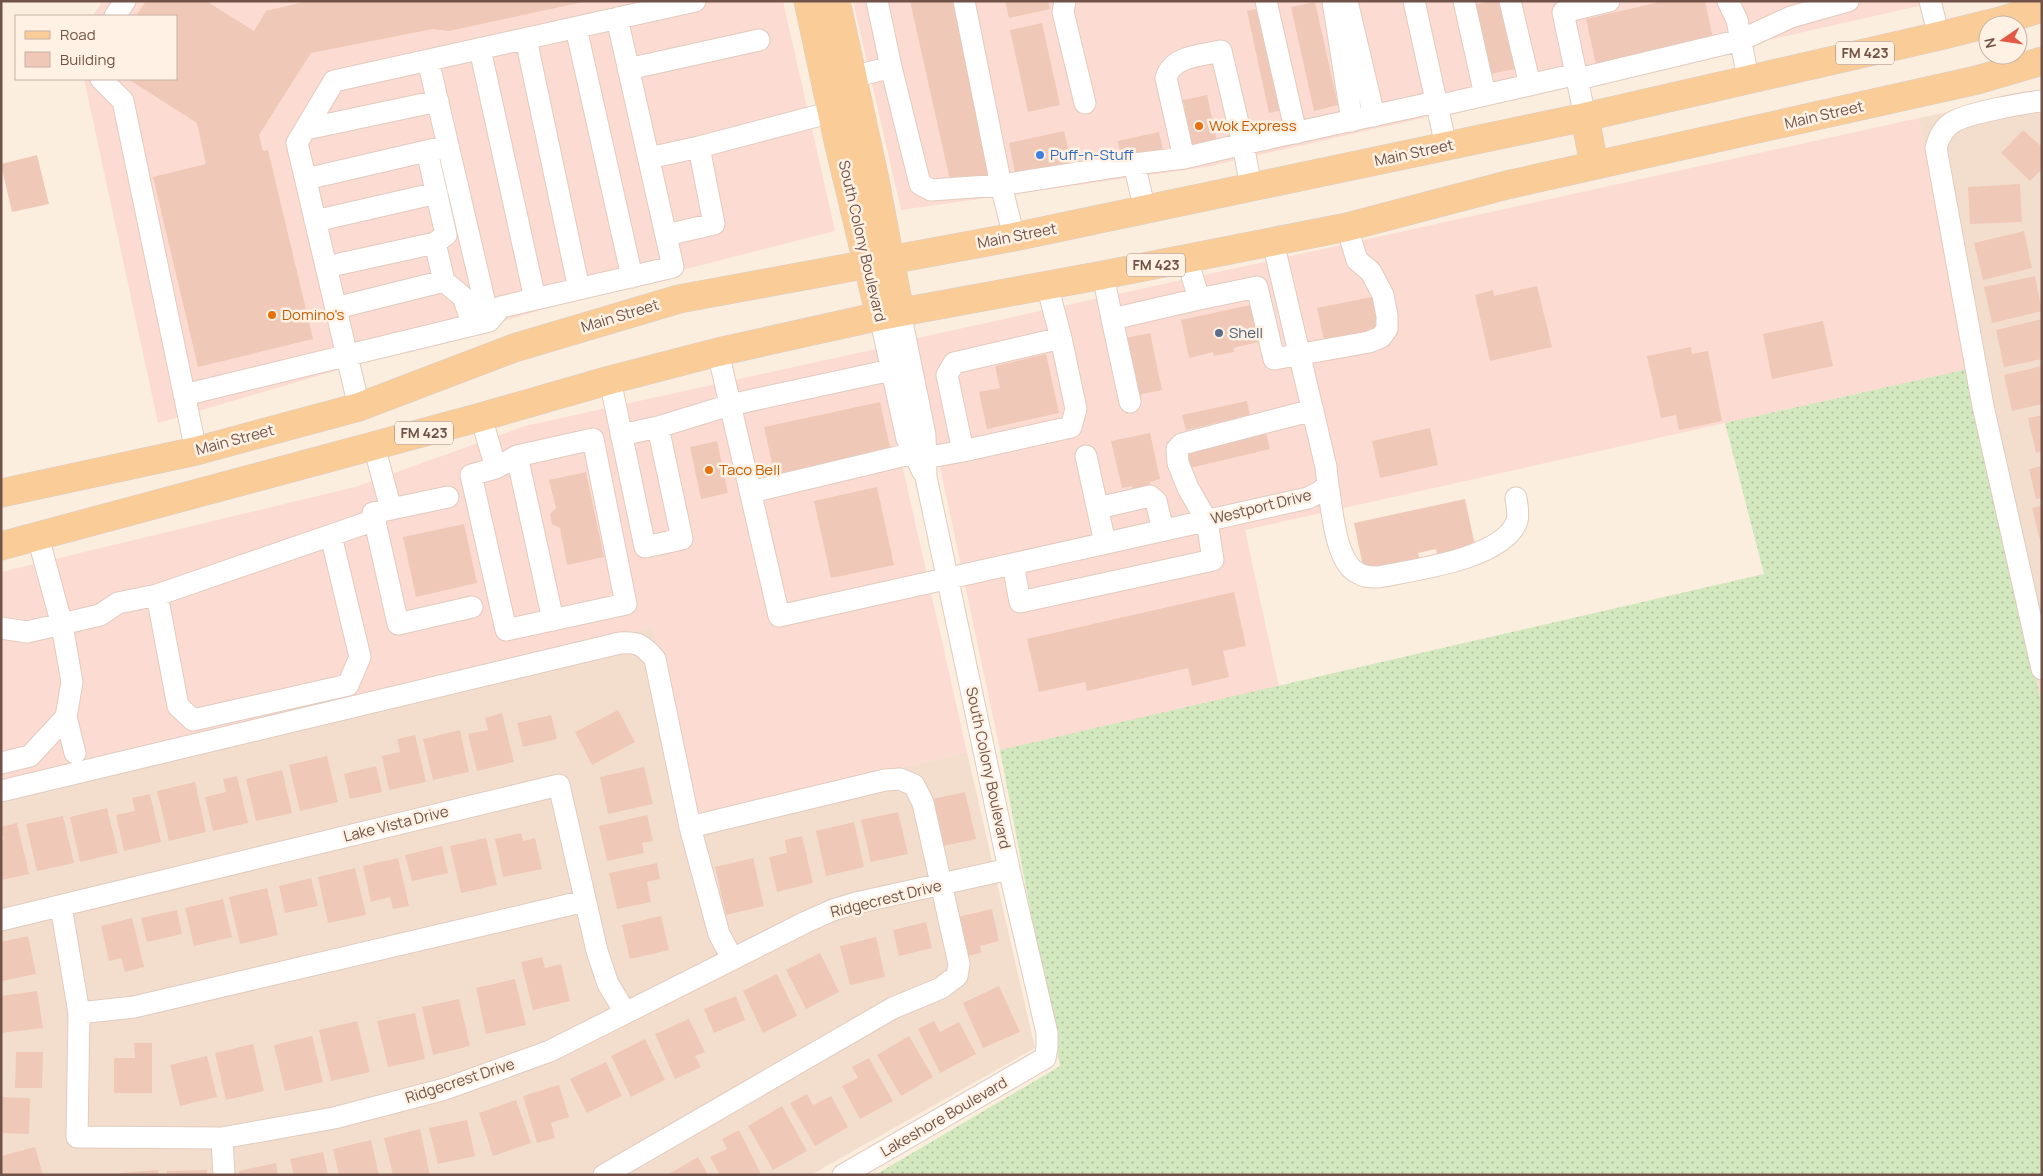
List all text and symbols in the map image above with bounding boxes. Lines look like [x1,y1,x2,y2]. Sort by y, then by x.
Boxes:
legend [15,15,178,80]
north arrow [1978,15,2028,65]
text: Road [60,24,96,45]
text: N [1979,36,2000,50]
road number: FM 423 [1836,42,1894,64]
text: Building [60,49,115,70]
street label: Main Street [1782,95,1865,134]
place label: Wok Express [1209,115,1297,136]
marker: Wok Express [1193,120,1205,132]
street label: Main Street [1372,134,1455,171]
place label: Puff-n-Stuff [1050,144,1134,165]
marker: Puff-n-Stuff [1034,149,1046,161]
street label: South Colony Boulevard [834,158,891,324]
street label: Main Street [975,218,1058,253]
road number: FM 423 [1127,254,1185,276]
street label: Main Street [578,294,661,337]
place label: Domino's [282,304,344,325]
marker: Domino's [266,309,278,321]
place label: Shell [1229,322,1263,343]
marker: Shell [1213,327,1225,339]
street label: Main Street [193,419,276,460]
road number: FM 423 [395,422,453,444]
place label: Taco Bell [719,459,780,480]
marker: Taco Bell [703,464,715,476]
street label: Westport Drive [1208,484,1314,529]
street label: South Colony Boulevard [961,685,1016,851]
street label: Lake Vista Drive [341,800,451,847]
street label: Ridgecrest Drive [828,875,944,922]
street label: Ridgecrest Drive [402,1053,517,1108]
street label: Lakeshore Boulevard [876,1072,1011,1161]

